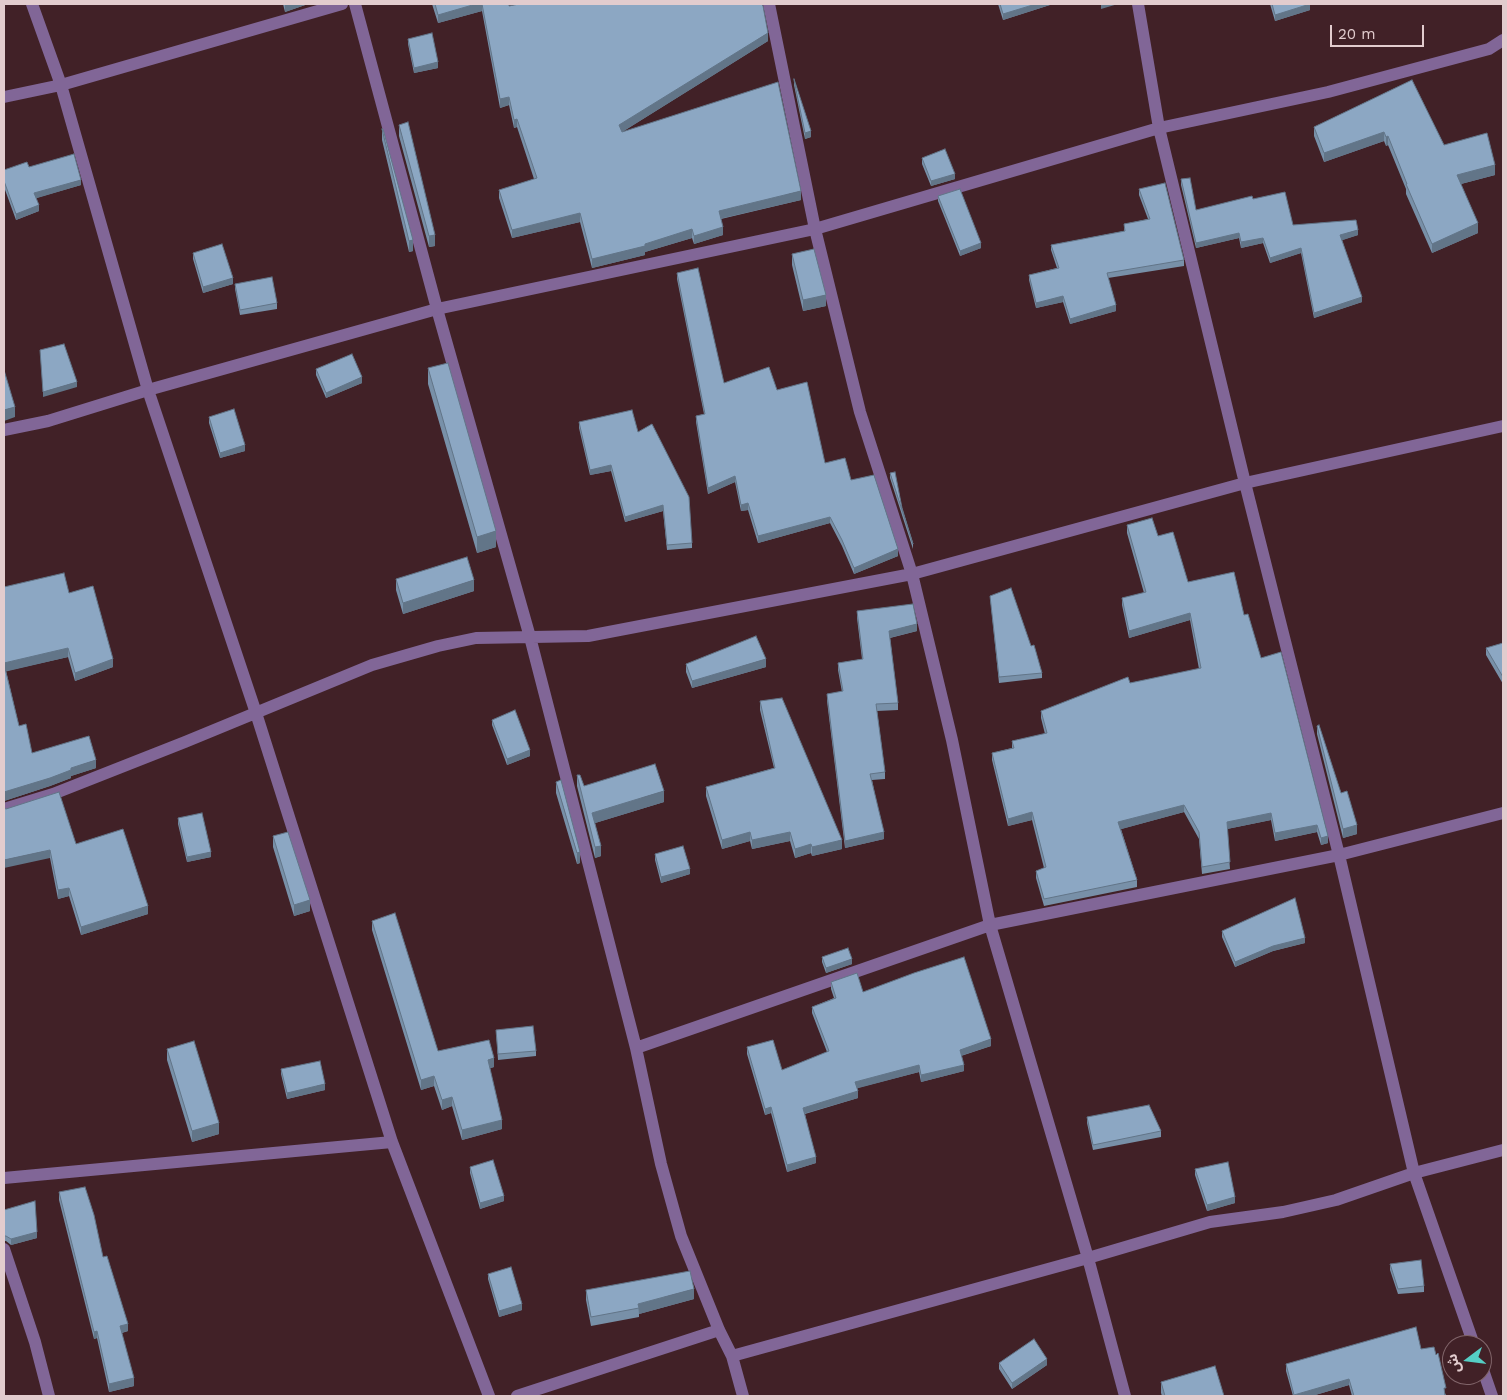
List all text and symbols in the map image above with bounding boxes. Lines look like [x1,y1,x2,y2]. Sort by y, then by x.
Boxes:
scale bar [1332,15,1426,47]
text: 20 m [1338,25,1376,43]
north arrow [1442,1335,1492,1385]
text: ش [1443,1352,1464,1375]

